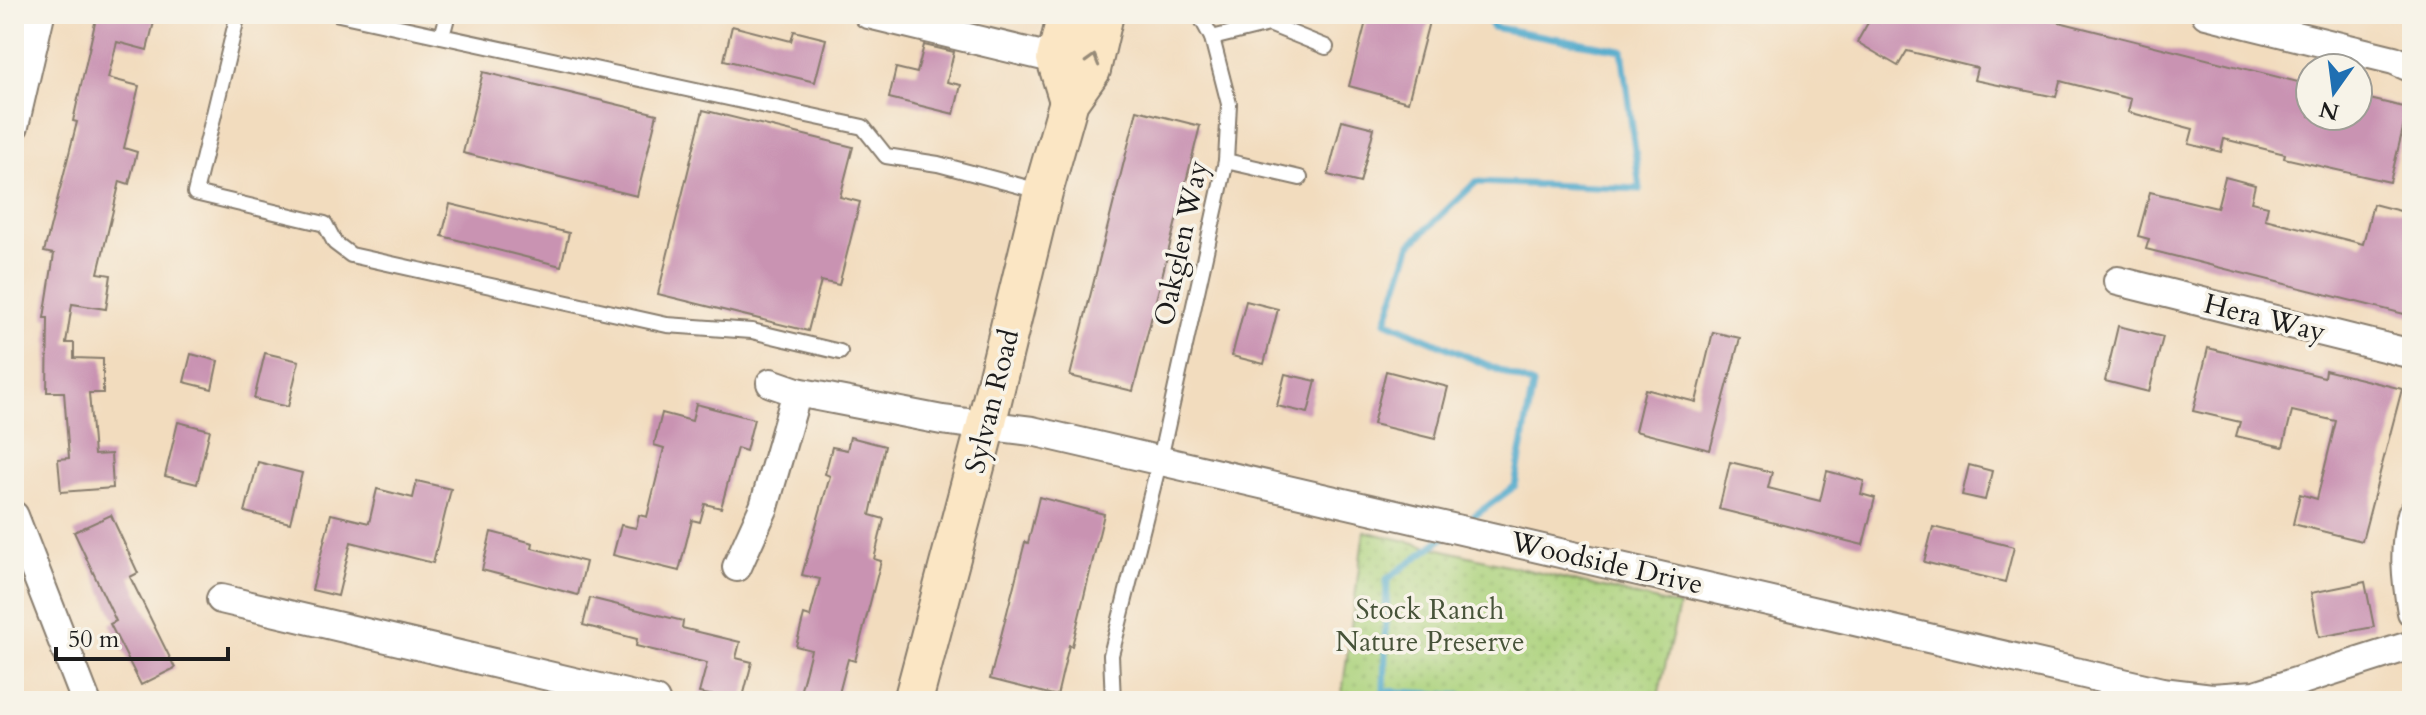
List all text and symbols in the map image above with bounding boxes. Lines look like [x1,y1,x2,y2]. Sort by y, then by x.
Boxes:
north arrow [2294,52,2374,132]
one-way arrow [1084,54,1100,68]
text: N [2317,94,2342,127]
street label: Oakglen Way [1145,157,1217,329]
street label: Hera Way [2200,285,2330,351]
street label: Sylvan Road [956,325,1028,477]
street label: Woodside Drive [1506,522,1707,604]
park label: Stock Ranch Nature Preserve [1335,591,1525,661]
scale bar [56,611,228,661]
text: 50 m [68,623,120,656]

